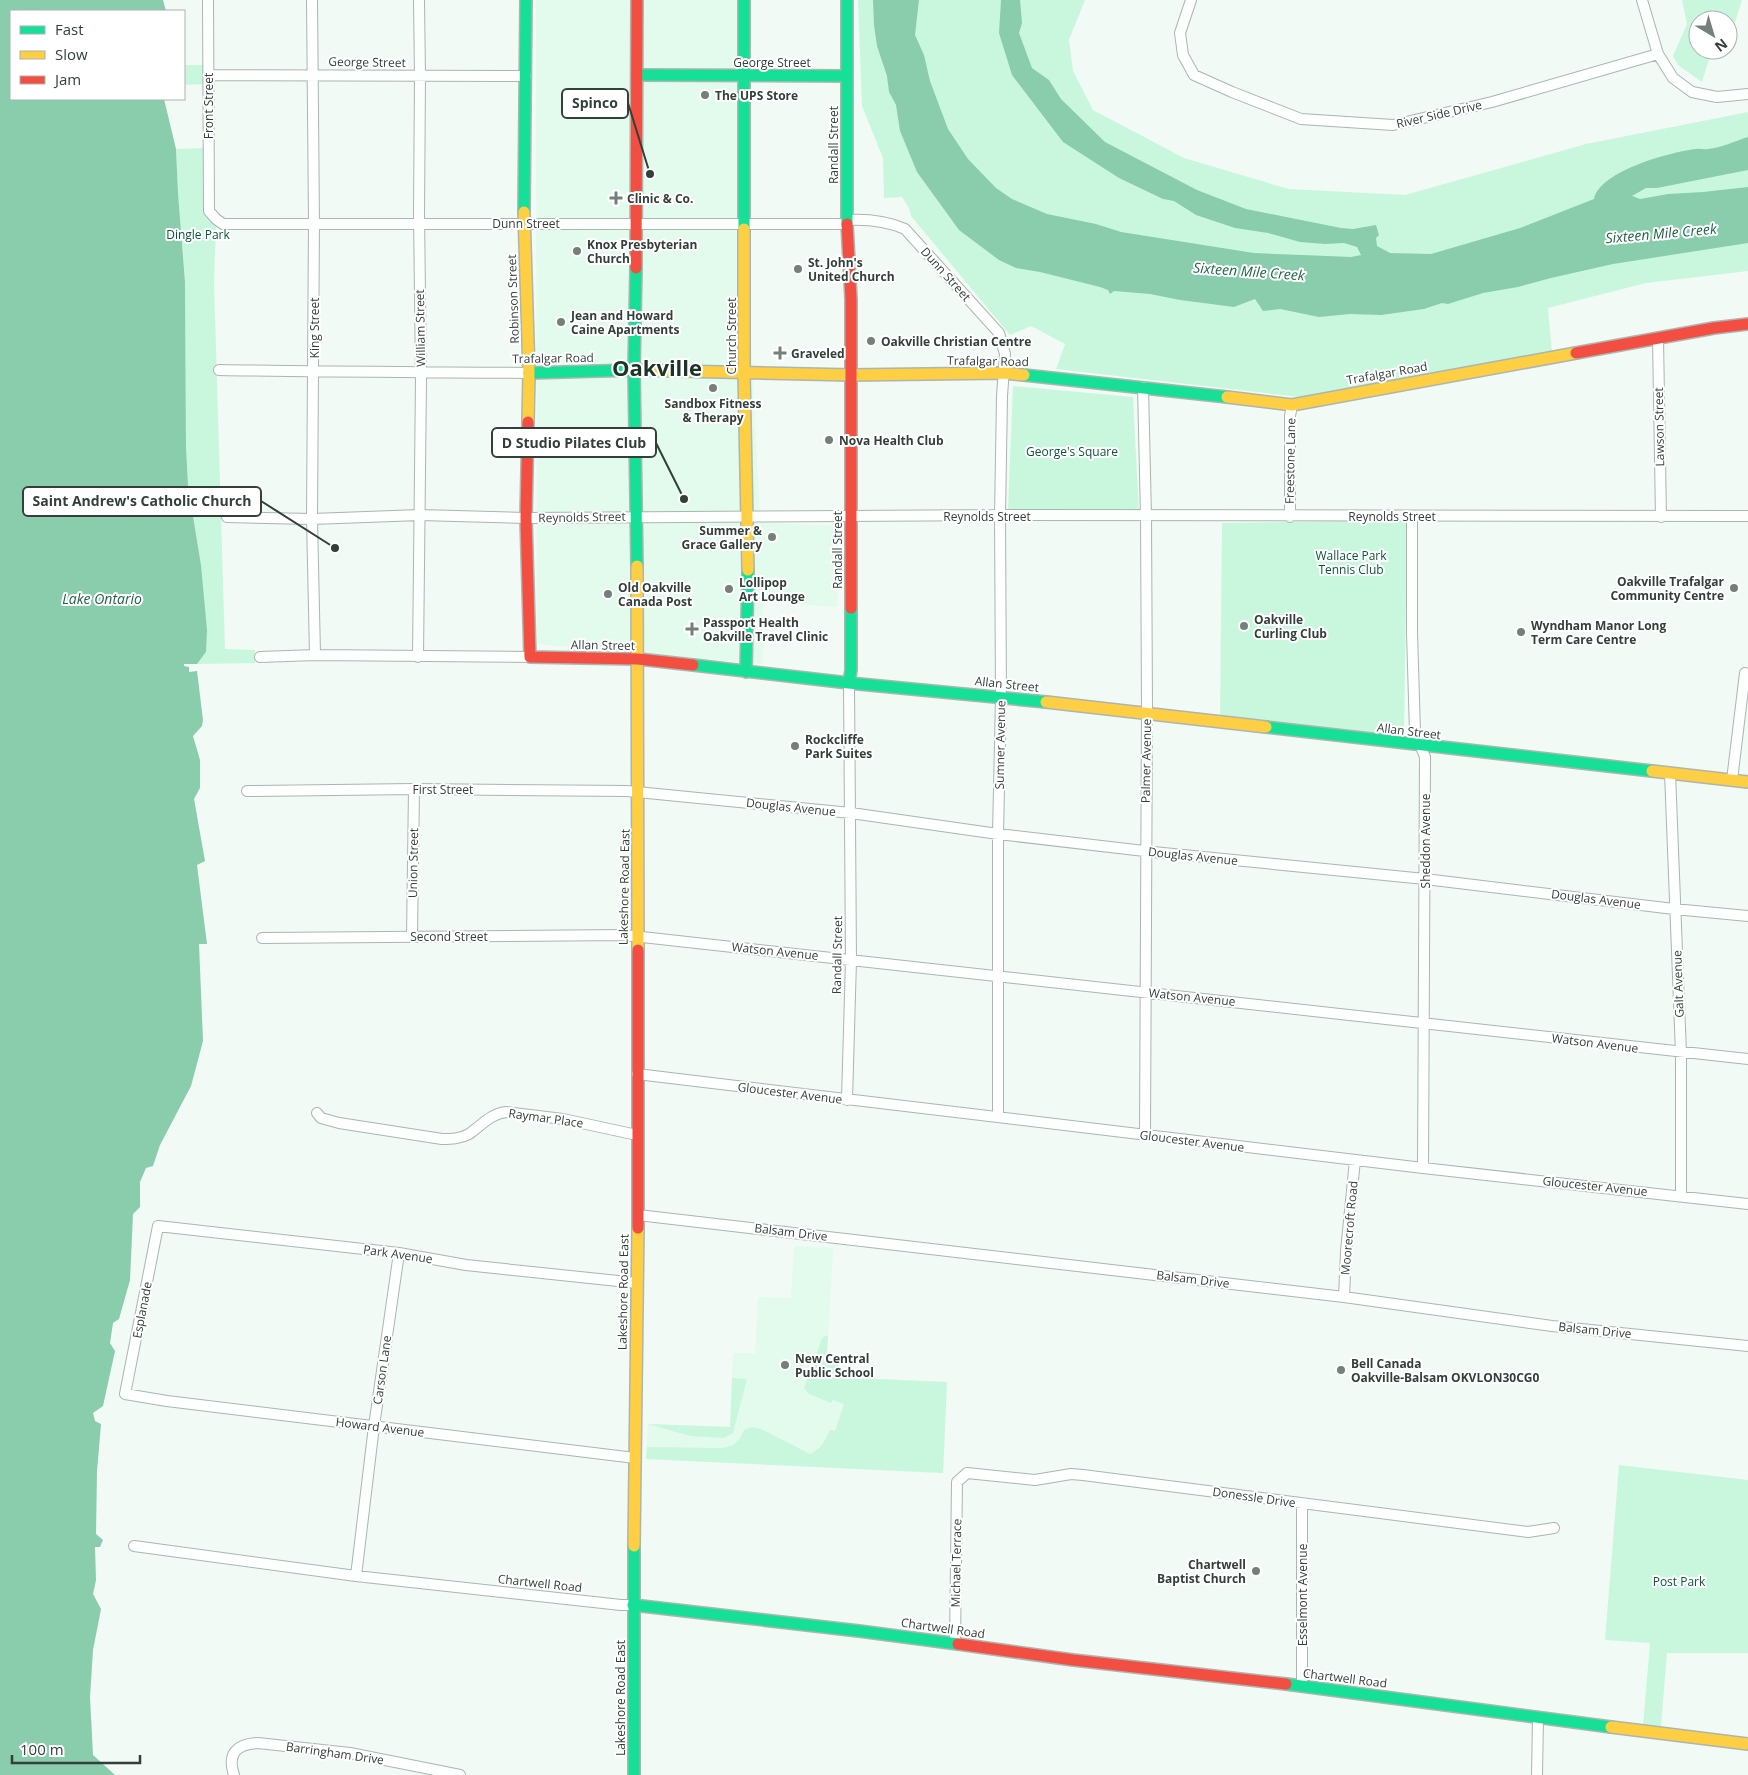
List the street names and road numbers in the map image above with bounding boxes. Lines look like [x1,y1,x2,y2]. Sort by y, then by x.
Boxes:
street label: George Street [328,53,406,71]
street label: George Street [733,54,811,71]
street label: Front Street [200,73,217,139]
street label: River Side Drive [1395,96,1484,132]
street label: Randall Street [825,106,842,184]
street label: Dunn Street [492,215,560,232]
street label: Dunn Street [917,243,975,305]
street label: Robinson Street [503,254,523,344]
street label: William Street [411,289,429,367]
street label: King Street [306,298,323,358]
street label: Church Street [723,298,740,374]
street label: Trafalgar Road [512,349,594,367]
street label: Trafalgar Road [947,352,1029,370]
street label: Trafalgar Road [1345,358,1429,388]
street label: Lawson Street [1650,387,1668,467]
street label: Freestone Lane [1281,418,1299,504]
street label: Reynolds Street [538,508,626,526]
street label: Reynolds Street [943,508,1031,525]
street label: Reynolds Street [1348,508,1436,525]
street label: Randall Street [829,511,846,589]
street label: Allan Street [571,636,635,654]
street label: Allan Street [974,672,1040,696]
street label: Sumner Avenue [991,700,1009,790]
street label: Palmer Avenue [1137,718,1155,803]
street label: Allan Street [1376,719,1442,743]
street label: First Street [413,781,473,798]
street label: Sheddon Avenue [1417,793,1434,888]
street label: Douglas Avenue [745,794,837,820]
street label: Union Street [404,828,422,898]
street label: Lakeshore Road East [614,829,634,945]
street label: Douglas Avenue [1147,843,1239,869]
street label: Douglas Avenue [1550,885,1642,913]
street label: Randall Street [828,916,846,994]
street label: Second Street [410,928,488,945]
street label: Watson Avenue [731,938,820,964]
street label: Galt Avenue [1668,950,1688,1018]
street label: Watson Avenue [1148,984,1237,1010]
street label: Watson Avenue [1551,1029,1640,1057]
street label: Gloucester Avenue [737,1078,844,1108]
street label: Raymar Place [508,1104,585,1132]
street label: Gloucester Avenue [1139,1126,1246,1156]
street label: Gloucester Avenue [1542,1172,1649,1200]
street label: Moorecroft Road [1336,1180,1362,1276]
street label: Balsam Drive [754,1219,829,1245]
street label: Lakeshore Road East [613,1234,633,1350]
street label: Park Avenue [362,1241,434,1267]
street label: Balsam Drive [1156,1266,1231,1292]
street label: Esplanade [128,1280,156,1340]
street label: Balsam Drive [1558,1318,1633,1342]
street label: Carson Lane [369,1334,395,1406]
street label: Howard Avenue [335,1413,426,1441]
street label: Donessle Drive [1211,1483,1297,1511]
street label: Michael Terrace [947,1518,965,1608]
street label: Esselmont Avenue [1294,1543,1311,1646]
street label: Chartwell Road [497,1570,583,1596]
street label: Chartwell Road [900,1614,986,1642]
street label: Lakeshore Road East [612,1640,629,1756]
street label: Chartwell Road [1302,1664,1388,1692]
street label: Barringham Drive [285,1738,385,1768]

